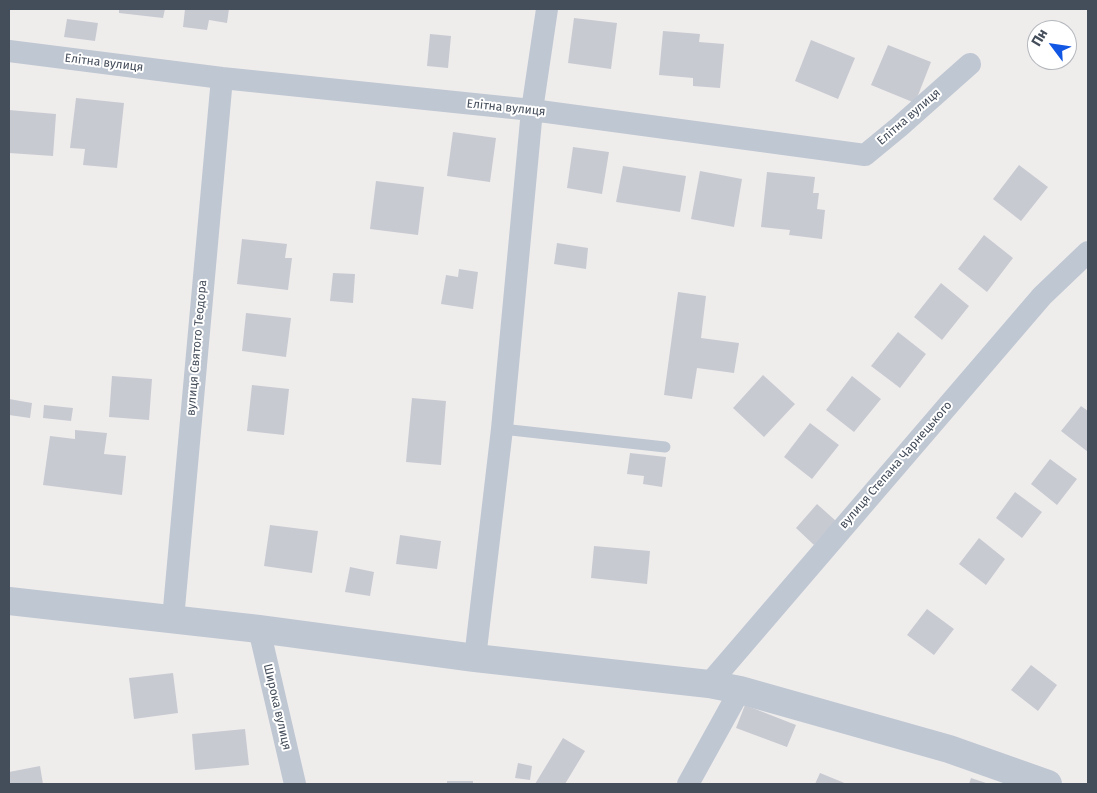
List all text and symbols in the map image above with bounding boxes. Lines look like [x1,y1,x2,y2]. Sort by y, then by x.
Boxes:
north arrow [1027,20,1077,70]
text: Пн [1028,26,1051,49]
street label: Елітна вулиця [64,51,144,75]
street label: Елітна вулиця [874,86,944,148]
street label: Елітна вулиця [466,97,546,119]
street label: вулиця Святого Теодора [184,279,210,417]
street label: вулиця Степана Чарнецького [837,398,955,532]
street label: Широка вулиця [260,662,294,752]

